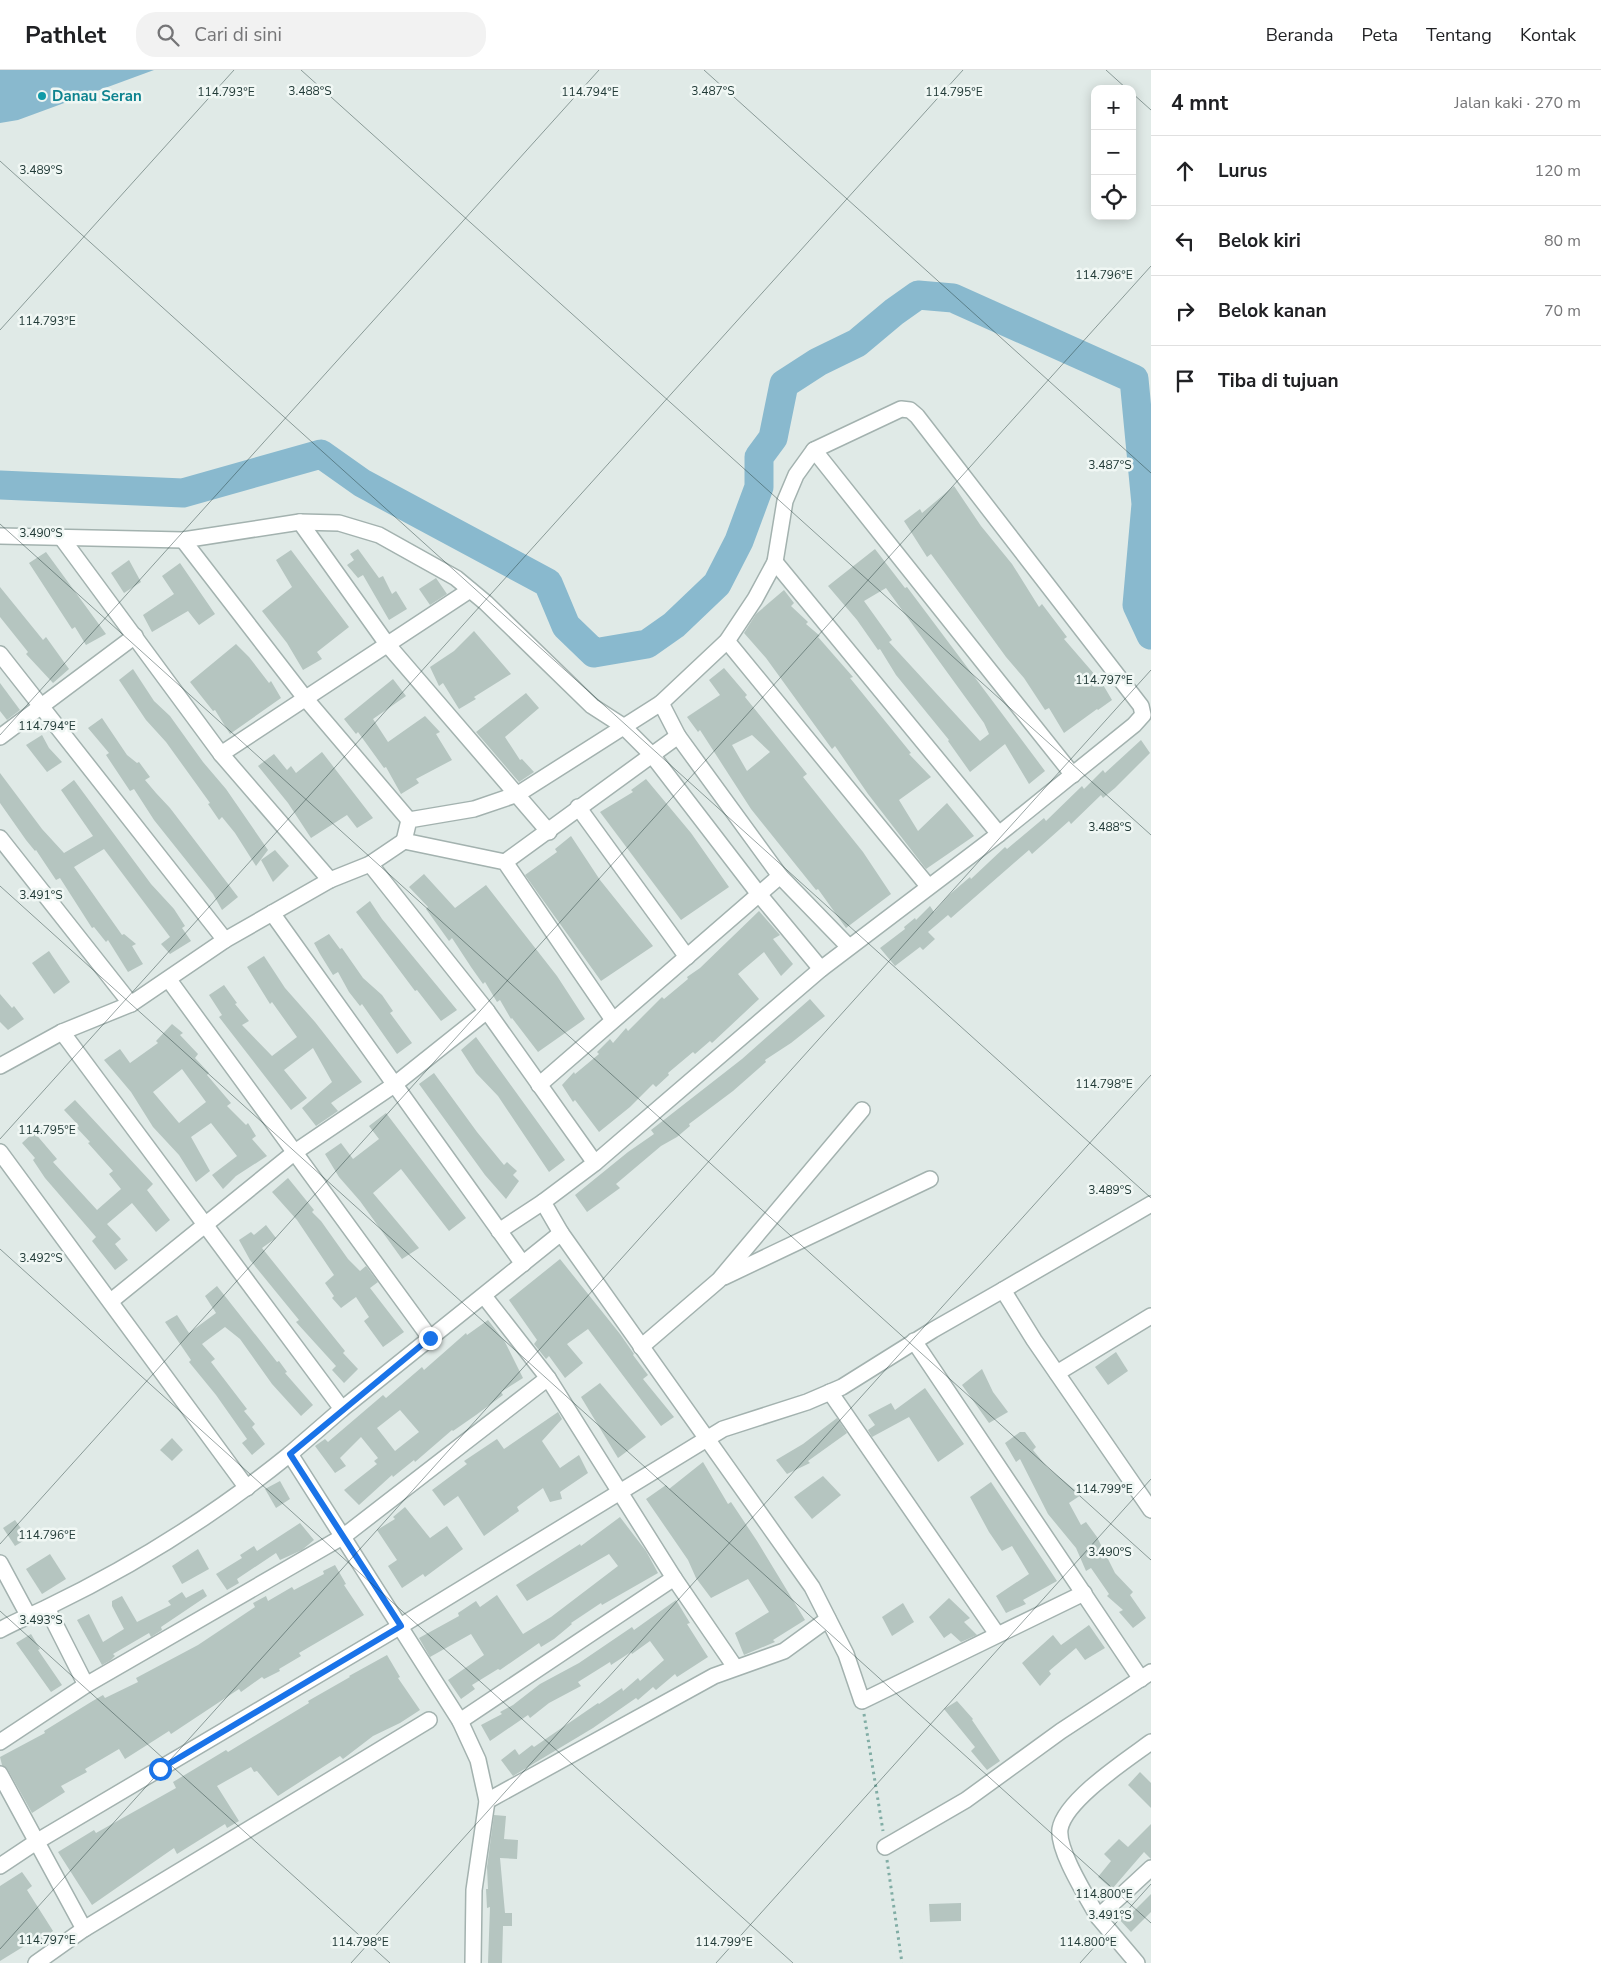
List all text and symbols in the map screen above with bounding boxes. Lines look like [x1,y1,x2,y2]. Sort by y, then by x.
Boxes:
search box [136,12,486,57]
text: Pathlet [25,19,106,51]
icon: search [154,21,182,49]
text: Cari di sini [194,22,282,48]
text: Beranda [1266,23,1334,47]
text: Peta [1362,23,1398,47]
text: Tentang [1426,23,1492,47]
text: Kontak [1520,23,1576,47]
text: 3.488°S [288,83,332,99]
text: 3.487°S [691,83,735,99]
text: 114.793°E [197,84,255,100]
text: 114.794°E [561,84,619,100]
text: 114.795°E [925,84,983,100]
map controls [1091,85,1136,220]
button: + [1091,85,1136,130]
place label: Danau Seran [52,86,142,106]
text: 4 mnt [1171,89,1228,117]
marker: Danau Seran [36,90,48,102]
text: Jalan kaki · 270 m [1454,92,1581,114]
button: − [1091,130,1136,175]
icon: ahead [1171,157,1199,185]
text: Lurus [1218,158,1267,184]
text: 120 m [1534,160,1581,182]
text: 3.489°S [19,162,63,178]
button: locate [1091,175,1136,220]
icon: left [1171,227,1199,255]
text: Belok kiri [1218,228,1301,254]
text: 80 m [1544,230,1581,252]
text: 114.796°E [1075,267,1133,283]
icon: right [1171,297,1199,325]
text: Belok kanan [1218,298,1327,324]
text: 70 m [1544,300,1581,322]
text: 114.793°E [18,313,76,329]
icon: arrive [1171,367,1199,395]
text: Tiba di tujuan [1218,368,1339,394]
text: 3.487°S [1088,457,1132,473]
text: 3.490°S [19,525,63,541]
text: 114.797°E [1075,672,1133,688]
text: 114.794°E [18,718,76,734]
text: 3.488°S [1088,819,1132,835]
text: 3.491°S [19,887,63,903]
text: 114.798°E [1075,1076,1133,1092]
text: 114.795°E [18,1122,76,1138]
text: 3.489°S [1088,1182,1132,1198]
text: 3.492°S [19,1250,63,1266]
route end [419,1327,442,1350]
text: 114.799°E [1075,1481,1133,1497]
text: 114.796°E [18,1527,76,1543]
text: 3.490°S [1088,1544,1132,1560]
text: 3.493°S [19,1612,63,1628]
route start [149,1758,172,1781]
text: 114.800°E [1075,1886,1133,1902]
text: 3.491°S [1088,1907,1132,1923]
text: 114.797°E [18,1932,76,1948]
text: 114.798°E [331,1934,389,1950]
text: 114.799°E [695,1934,753,1950]
text: 114.800°E [1059,1934,1117,1950]

